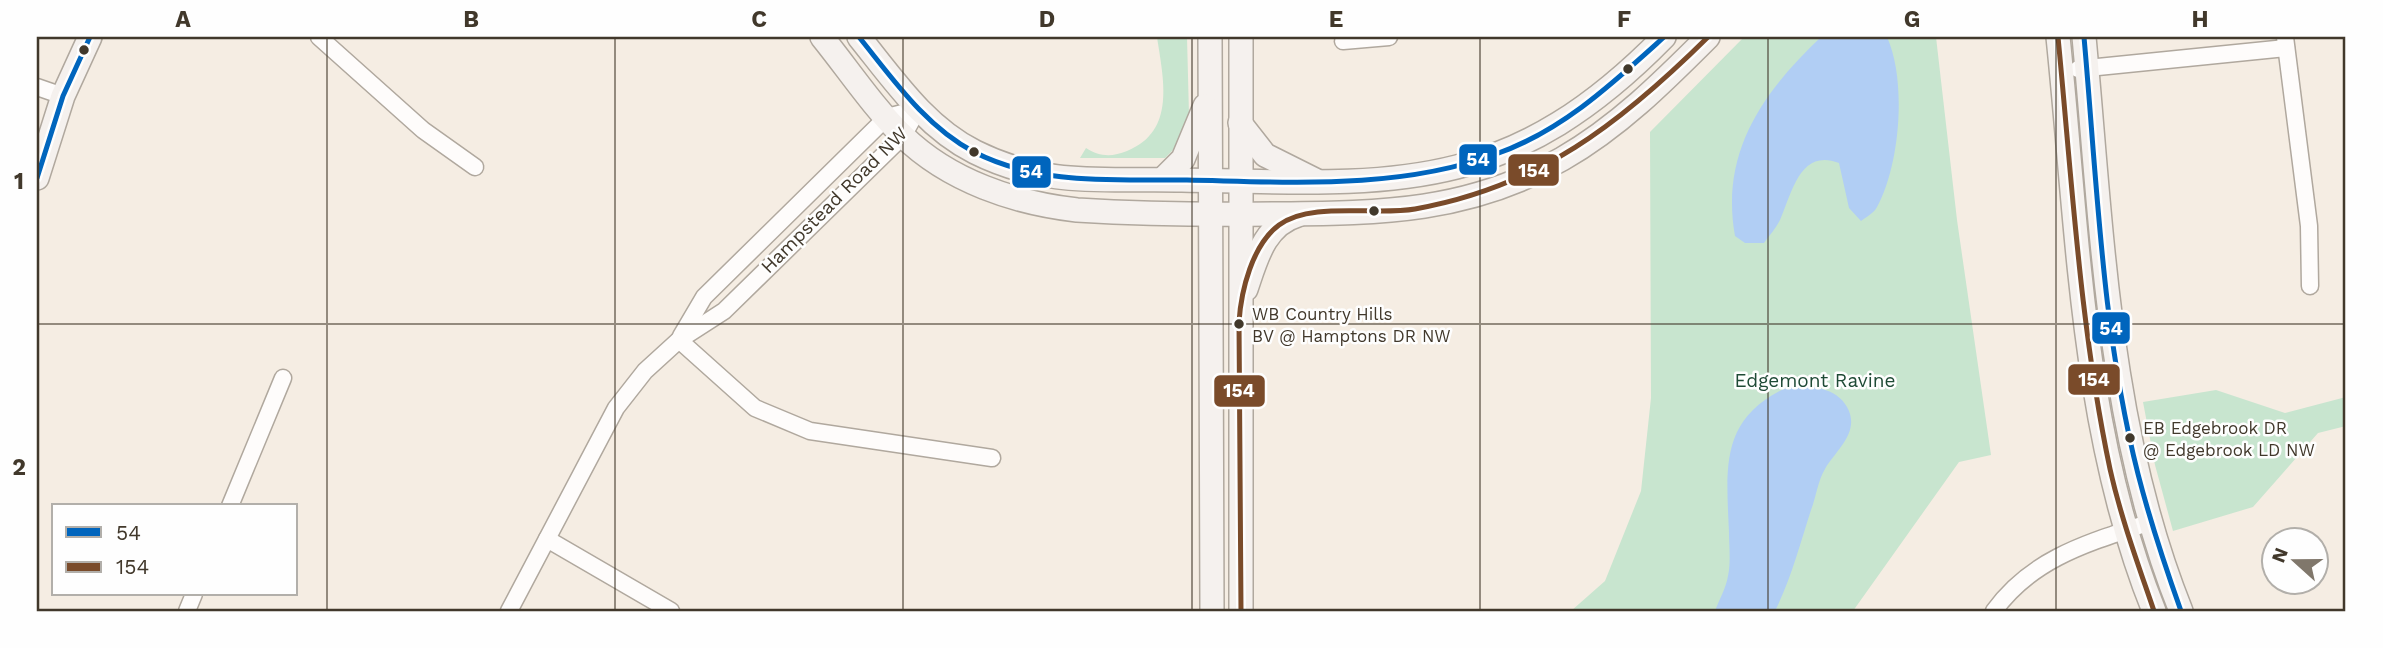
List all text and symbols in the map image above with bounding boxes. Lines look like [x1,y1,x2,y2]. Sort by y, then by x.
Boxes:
text: A [175,6,191,33]
text: B [463,6,479,33]
text: C [751,6,767,33]
text: D [1039,6,1055,33]
text: E [1329,6,1343,33]
text: F [1617,6,1631,33]
text: G [1904,6,1920,33]
text: H [2191,6,2209,33]
unlabelled marker [77,43,91,57]
unlabelled marker [1621,62,1635,76]
street label: Hampstead Road NW [756,122,912,278]
line badge: 54 [1458,143,1498,176]
unlabelled marker [967,145,981,159]
text: 54 [1466,148,1490,171]
line badge: 154 [1507,153,1560,187]
line badge: 54 [1011,155,1052,189]
text: 154 [1518,159,1550,182]
text: 54 [1019,160,1043,183]
text: 1 [14,168,24,195]
unlabelled marker [1367,204,1381,218]
place label: WB Country Hills BV @ Hamptons DR NW [1252,304,1451,346]
line badge: 54 [2091,311,2131,345]
marker: WB Country Hills BV @ Hamptons DR NW [1232,317,1246,331]
text: 54 [2099,317,2123,340]
line badge: 154 [2067,363,2121,396]
text: 154 [2078,368,2110,391]
park label: Edgemont Ravine [1734,369,1896,392]
line badge: 154 [1213,374,1266,408]
text: 154 [1223,379,1255,402]
place label: EB Edgebrook DR @ Edgebrook LD NW [2143,418,2315,460]
marker: EB Edgebrook DR @ Edgebrook LD NW [2123,431,2137,445]
text: 2 [12,454,26,481]
legend [52,504,298,596]
text: 54 [116,520,141,545]
north arrow [2260,526,2330,596]
text: N [2266,544,2293,566]
text: 154 [116,554,149,579]

